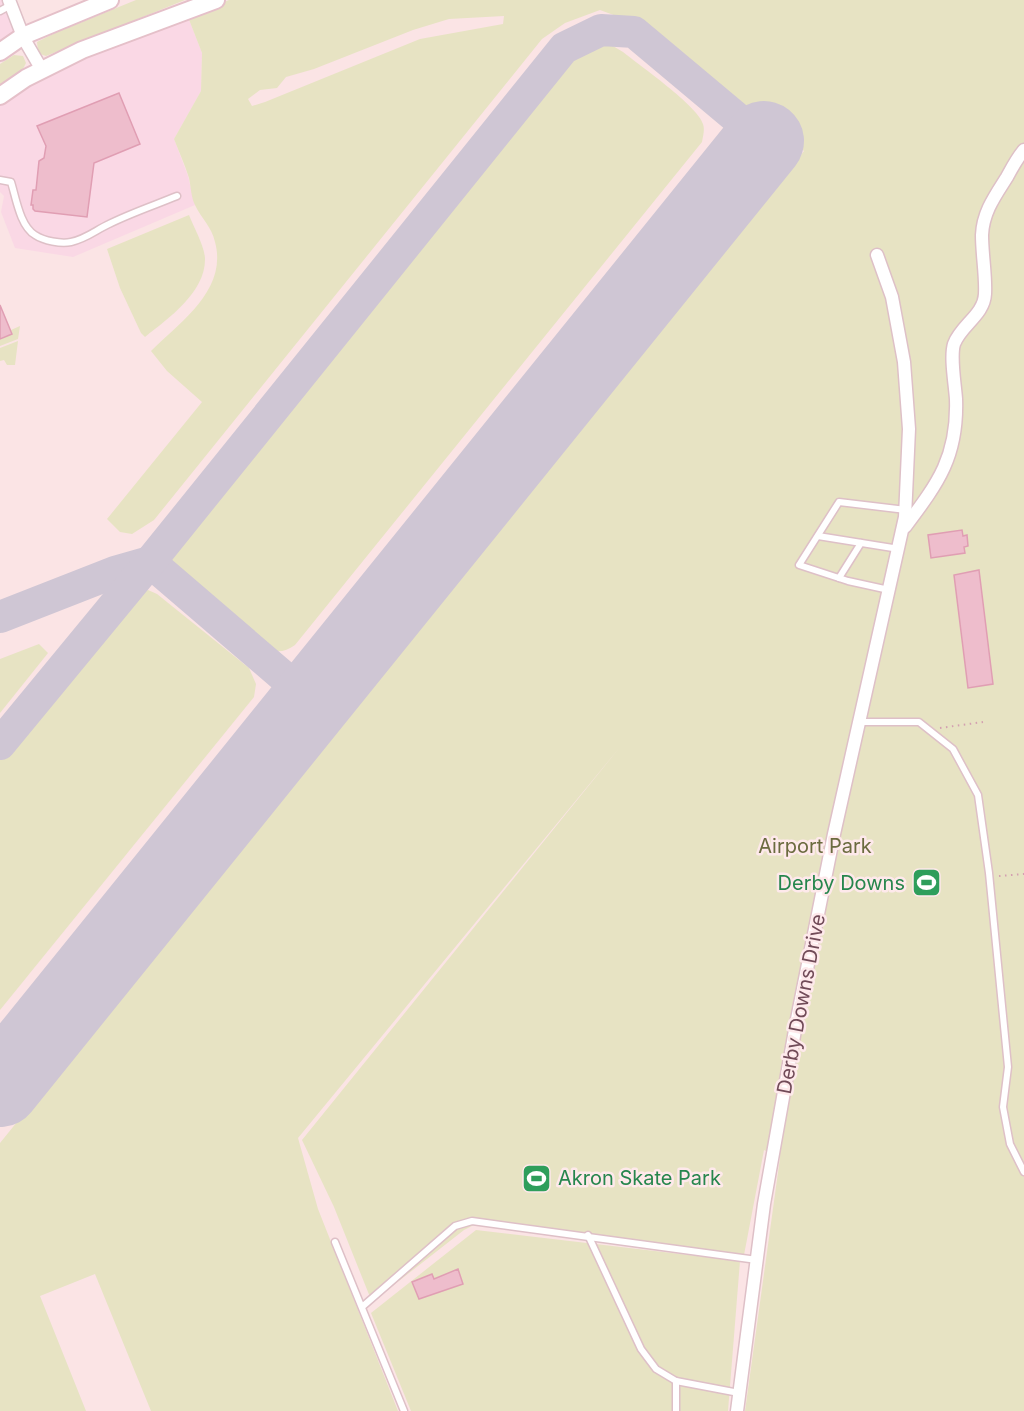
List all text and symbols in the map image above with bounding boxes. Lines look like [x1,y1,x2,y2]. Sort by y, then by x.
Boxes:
park label: Airport Park [758,834,872,858]
sports icon: Derby Downs [910,867,942,899]
place label: Derby Downs [778,871,905,895]
street label: Derby Downs Drive [772,912,830,1096]
sports icon: Akron Skate Park [521,1162,553,1194]
place label: Akron Skate Park [558,1166,721,1190]

